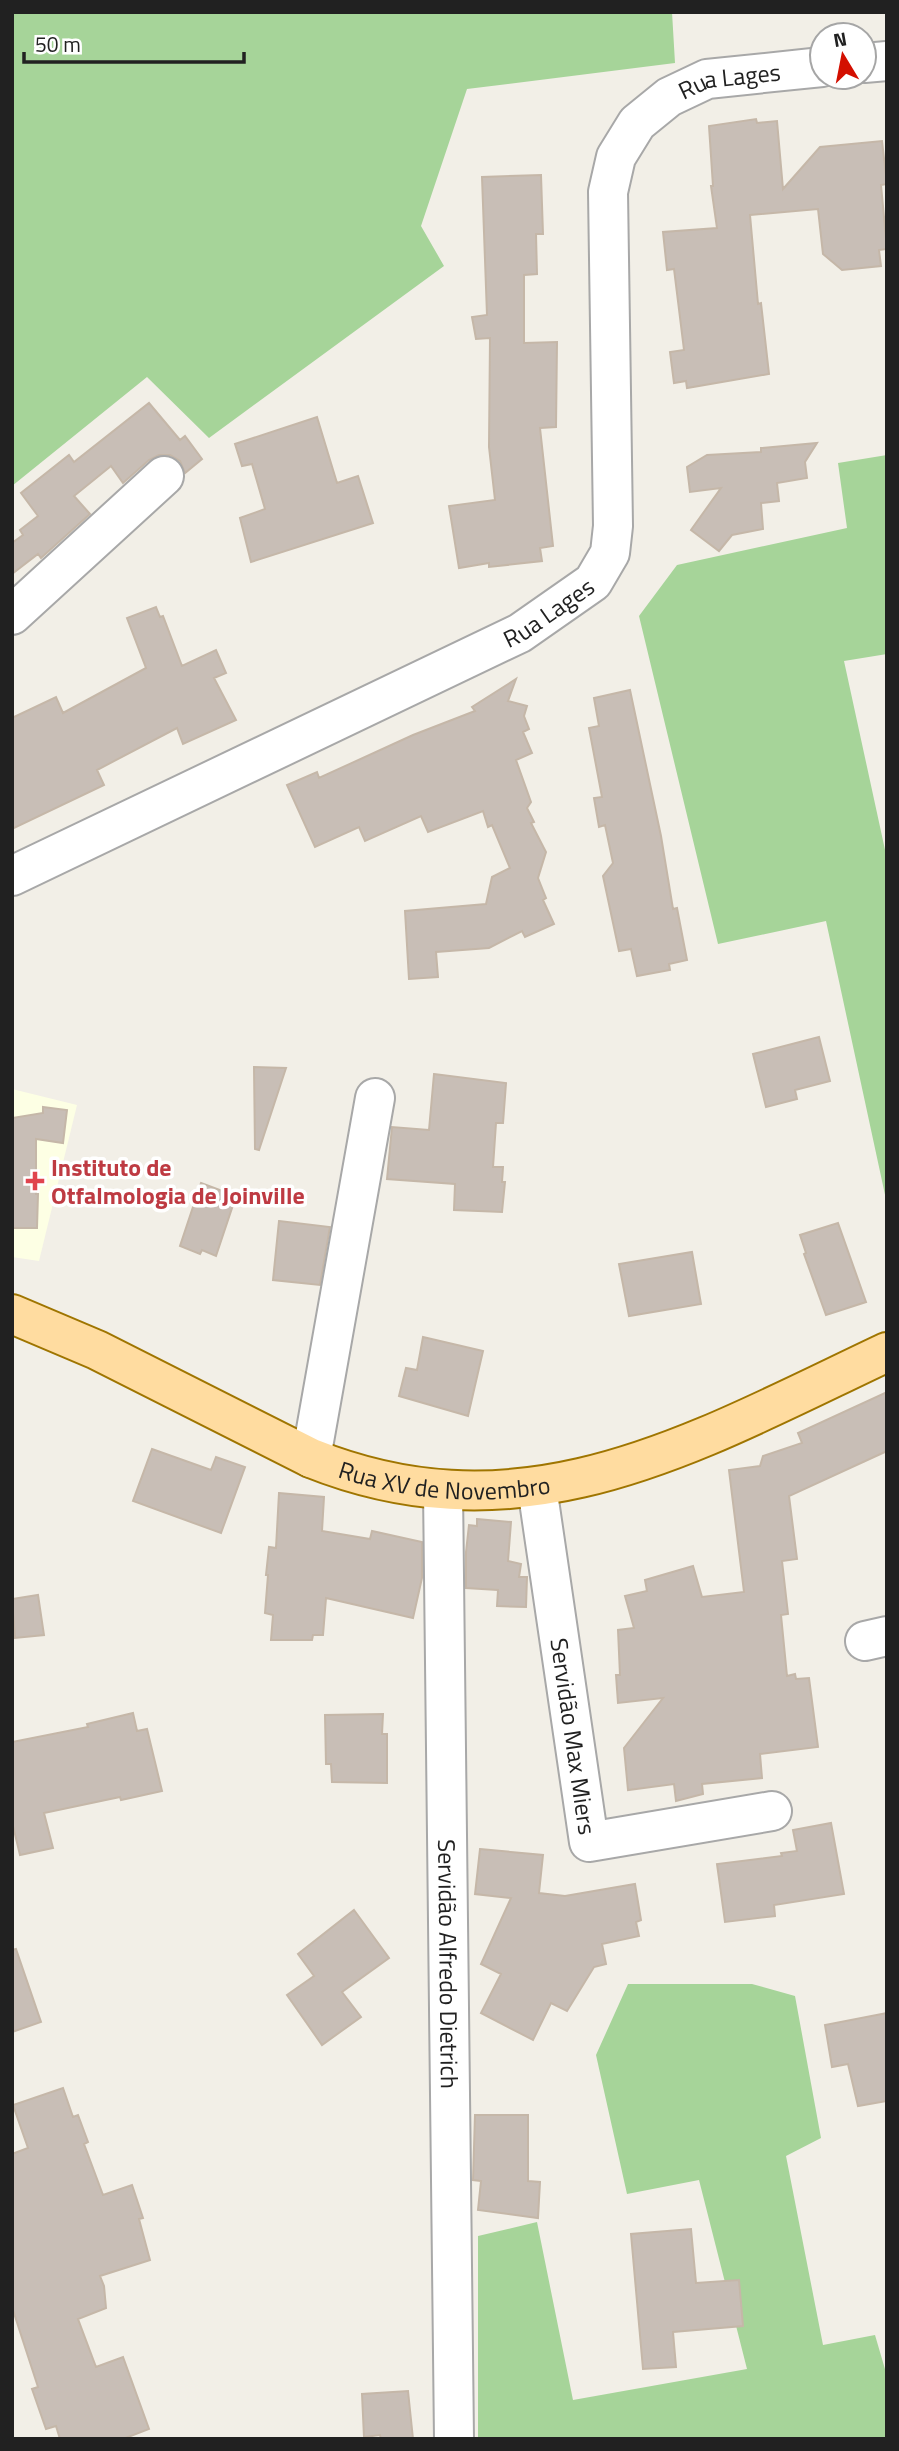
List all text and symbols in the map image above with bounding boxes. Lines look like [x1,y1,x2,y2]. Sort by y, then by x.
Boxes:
scale bar [24,21,245,65]
north arrow [808,21,878,91]
text: N [831,23,849,54]
text: 50 m [35,28,81,60]
street label: Rua Lages [672,53,782,108]
street label: Rua Lages [497,569,602,657]
place label: Instituto de Otfalmologia de Joinville [51,1149,305,1213]
marker: Instituto de Otfalmologia de Joinville [25,1171,45,1191]
street label: Rua XV de Novembro [334,1451,553,1509]
street label: Servidão Max Miers [541,1636,606,1837]
street label: Servidão Alfredo Dietrich [429,1839,468,2089]

